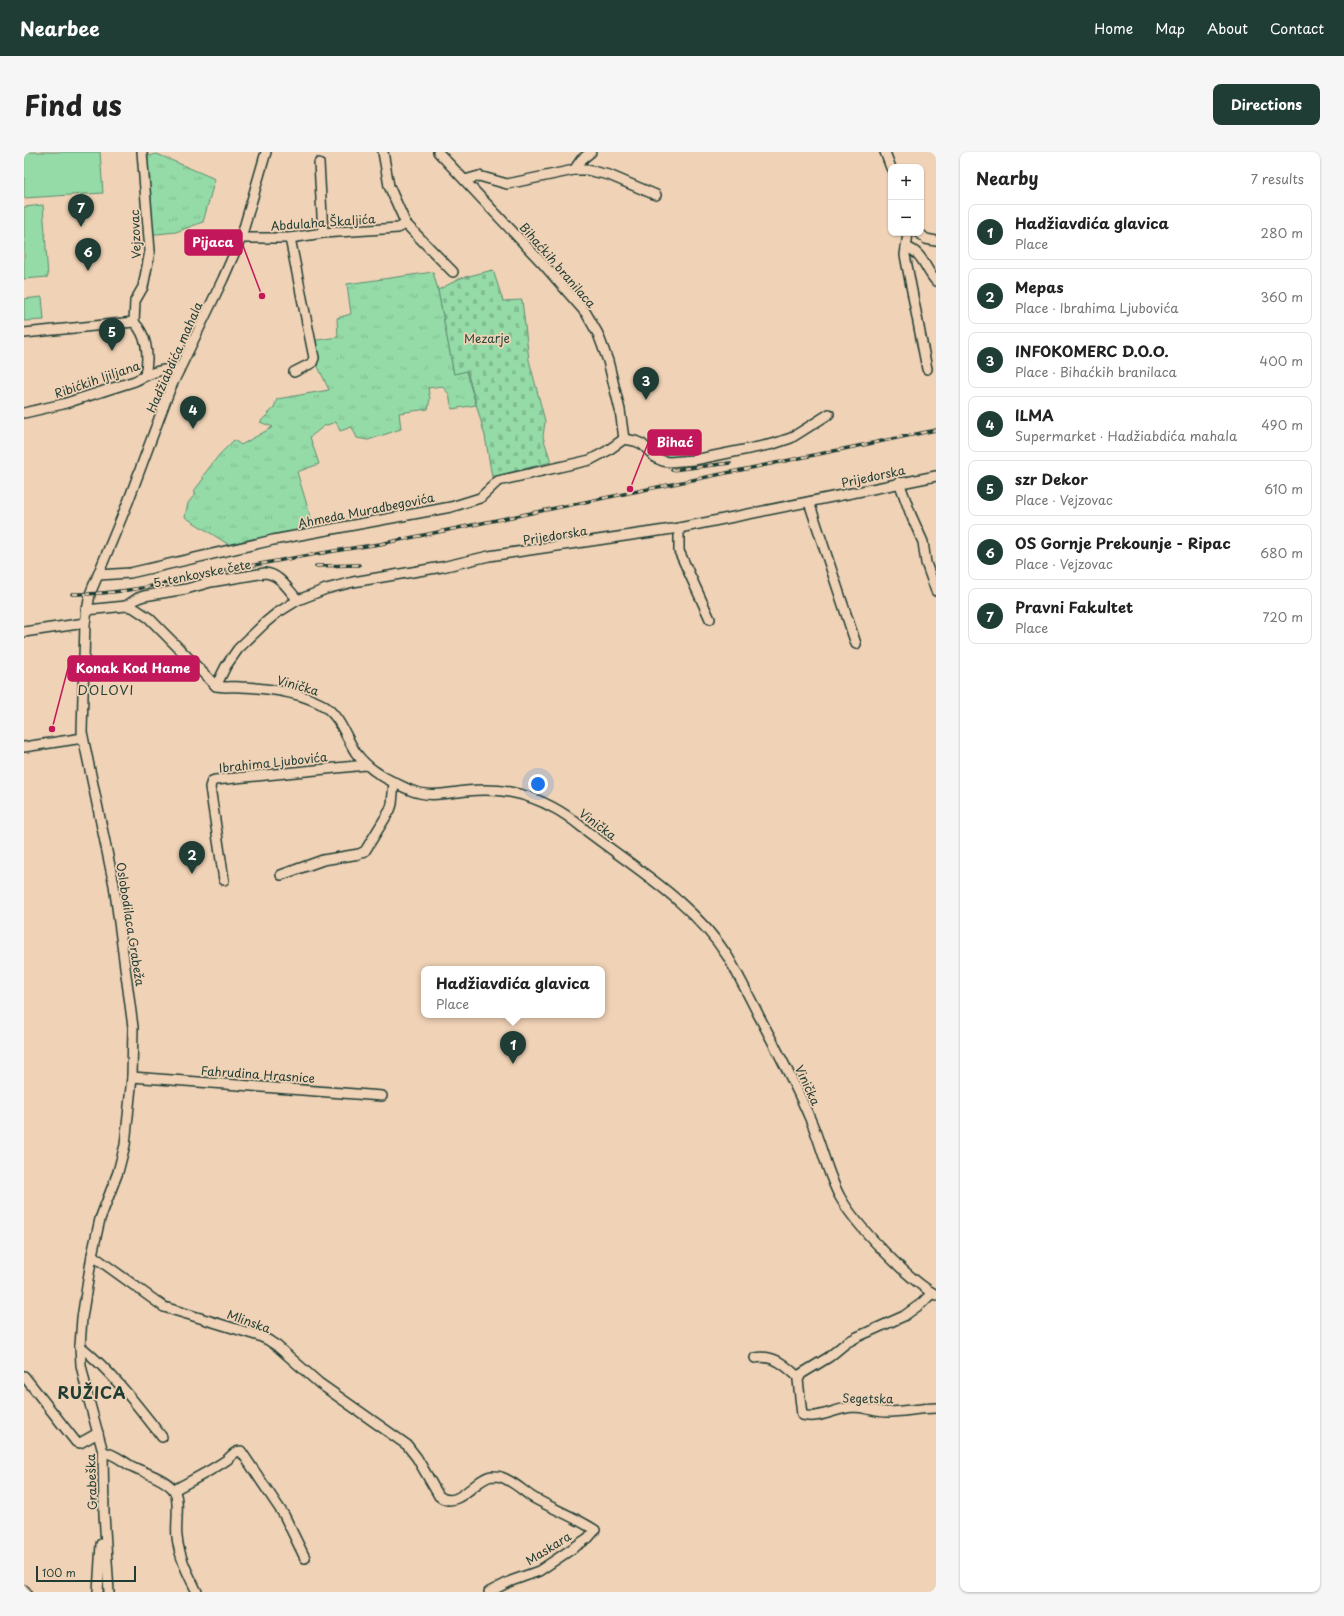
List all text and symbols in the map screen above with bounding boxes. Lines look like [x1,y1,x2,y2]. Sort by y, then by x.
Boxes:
text: Nearbee [20,14,100,42]
text: Home [1094,18,1133,39]
text: Map [1155,18,1185,39]
text: About [1207,18,1248,39]
text: Contact [1270,18,1324,39]
text: Find us [24,83,122,126]
button: Directions [1213,84,1320,125]
map controls [888,164,924,236]
button: + [888,164,924,200]
text: Nearby [976,165,1038,191]
text: 7 results [1251,169,1304,188]
pin: 7 [68,194,94,227]
button: − [888,200,924,236]
street label: Vejzovac [125,209,145,259]
street label: Abdulaha Škaljića [270,209,377,235]
text: Hadžiavdića glavica [1015,211,1169,234]
street label: Bihaćkih branilaca [516,218,600,312]
text: 1 [987,223,993,242]
text: 280 m [1261,223,1303,242]
callout: Pijaca [185,230,242,255]
text: Pijaca [192,232,234,251]
text: Place [1015,234,1048,253]
pin: 6 [75,238,101,271]
text: Mepas [1015,275,1064,298]
text: 2 [985,287,995,306]
text: 360 m [1260,287,1303,306]
street label: Hadžiabdića mahala [141,298,207,415]
text: Place · Ibrahima Ljubovića [1015,298,1178,317]
pin: 5 [99,318,125,351]
park label: Mezarje [464,329,510,347]
text: INFOKOMERC D.O.O. [1015,339,1169,362]
text: 3 [986,351,994,370]
text: 400 m [1260,351,1303,370]
street label: Ribićkih ljiljana [52,356,143,402]
text: Place · Bihaćkih branilaca [1015,362,1177,381]
pin: 3 [633,367,659,400]
pin: 4 [180,396,206,429]
text: ILMA [1015,403,1054,426]
text: 4 [986,415,994,434]
text: 490 m [1261,415,1303,434]
text: Supermarket · Hadžiabdića mahala [1015,426,1237,445]
callout: Bihać [648,430,701,455]
text: Bihać [657,432,693,451]
street label: Prijedorska [839,460,907,492]
text: szr Dekor [1015,467,1088,490]
text: 5 [986,479,994,498]
text: 610 m [1264,479,1303,498]
street label: Ahmeda Muradbegovića [296,488,436,532]
text: Place · Vejzovac [1015,490,1113,509]
street label: Prijedorska [521,521,589,549]
text: OS Gornje Prekounje - Ripac [1015,531,1231,554]
text: 6 [985,543,995,562]
text: 680 m [1260,543,1303,562]
text: Place · Vejzovac [1015,554,1113,573]
street label: 5. tenkovske čete [151,555,253,591]
text: Pravni Fakultet [1015,595,1133,618]
text: 7 [986,607,994,626]
text: 720 m [1263,607,1303,626]
text: Place [1015,618,1048,637]
callout: Konak Kod Hame [68,656,199,681]
text: Konak Kod Hame [76,658,190,677]
street label: Vinička [275,670,322,700]
district label: DOLOVI [78,680,134,699]
street label: Ibrahima Ljubovića [218,747,329,777]
your location [528,774,548,794]
street label: Vinička [576,804,621,844]
pin: 2 [179,841,205,874]
street label: Oslobodilaca Grabeža [112,861,150,988]
popup [421,966,605,1018]
text: Hadžiavdića glavica [436,971,590,994]
text: Place [436,994,469,1013]
pin: 1 [500,1031,526,1064]
street label: Fahrudina Hrasnice [200,1061,316,1087]
street label: Vinička [791,1062,825,1109]
street label: Mlinska [225,1305,274,1337]
district label: RUŽICA [57,1380,127,1404]
street label: Segetska [842,1389,894,1407]
street label: Grabeška [81,1453,101,1511]
street label: Maskara [522,1527,575,1569]
scale bar [36,1564,136,1583]
text: 100 m [42,1564,76,1581]

